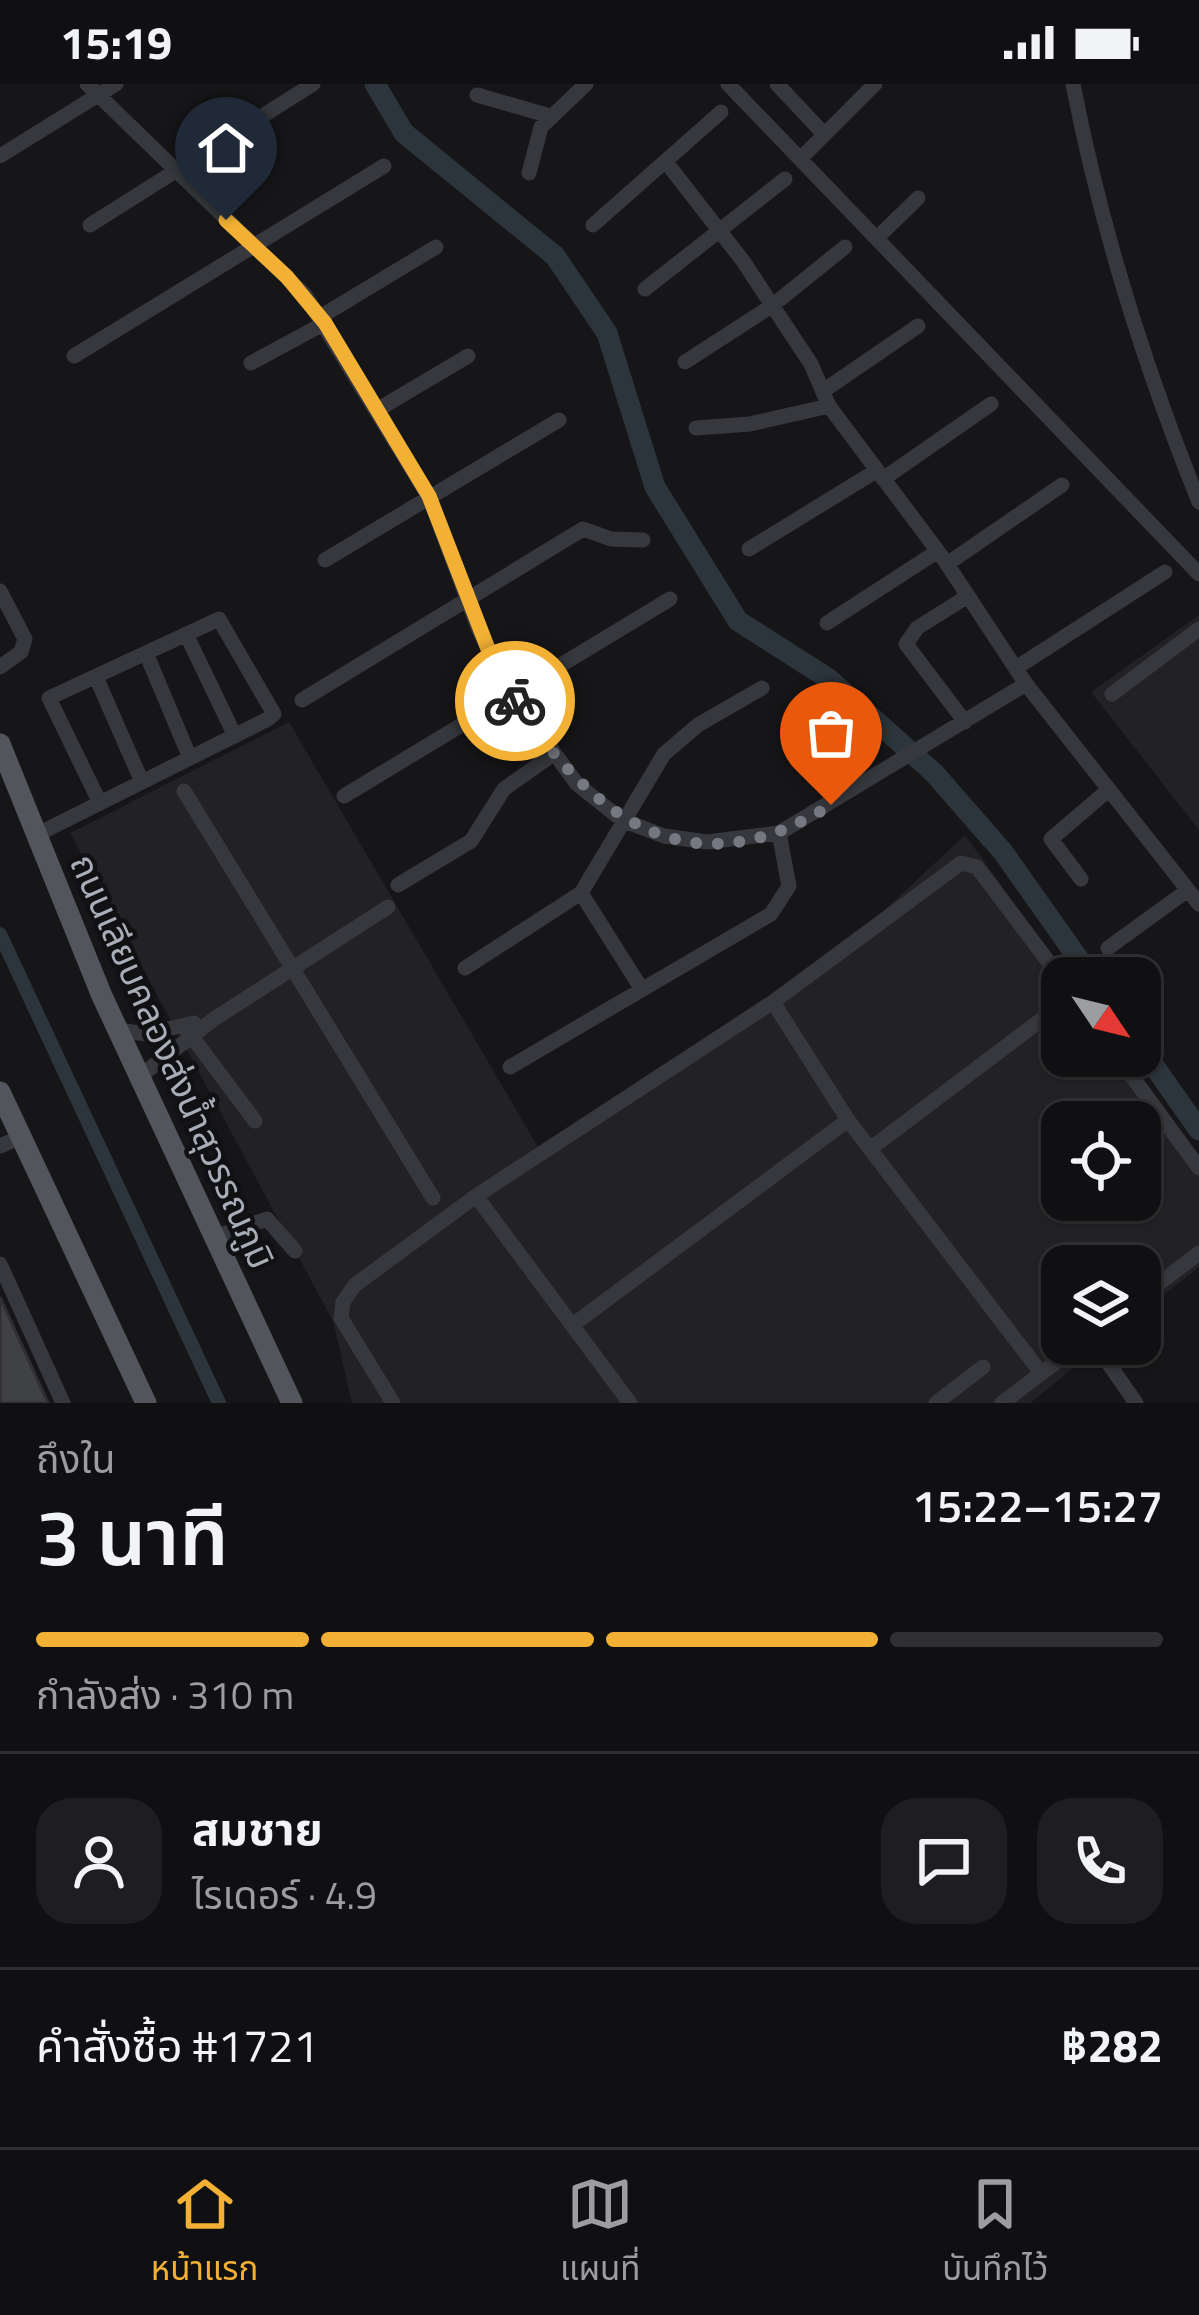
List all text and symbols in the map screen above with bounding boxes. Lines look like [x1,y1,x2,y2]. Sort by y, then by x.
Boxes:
text: 15:19 [60,8,172,76]
pin [175,97,277,220]
icon: home [193,115,259,181]
courier [455,641,575,761]
icon: bike [482,668,548,734]
pin [780,682,882,805]
icon: bag [798,700,864,766]
street label: ถนนเลียบคลองส่งน้ำสุวรรณภูมิ [57,845,289,1277]
north arrow [1041,957,1161,1077]
map controls [1041,957,1161,1365]
button: locate [1041,1101,1161,1221]
button: layers [1041,1245,1161,1365]
text: ถึงใน [36,1429,115,1488]
text: 15:22–15:27 [912,1471,1163,1539]
text: 3 นาที [36,1477,229,1595]
text: กำลังส่ง · 310 m [36,1665,294,1724]
text: สมชาย [192,1794,323,1862]
button: person [36,1798,162,1924]
button: chat [881,1798,1007,1924]
button: phone [1037,1798,1163,1924]
text: ไรเดอร์ · 4.9 [192,1865,377,1924]
text: คำสั่งซื้อ #1721 [36,2011,319,2079]
text: ฿282 [1061,2011,1163,2079]
tab: หน้าแรก [151,2171,258,2295]
tab: แผนที่ [560,2171,640,2295]
tab: บันทึกไว้ [942,2171,1048,2295]

